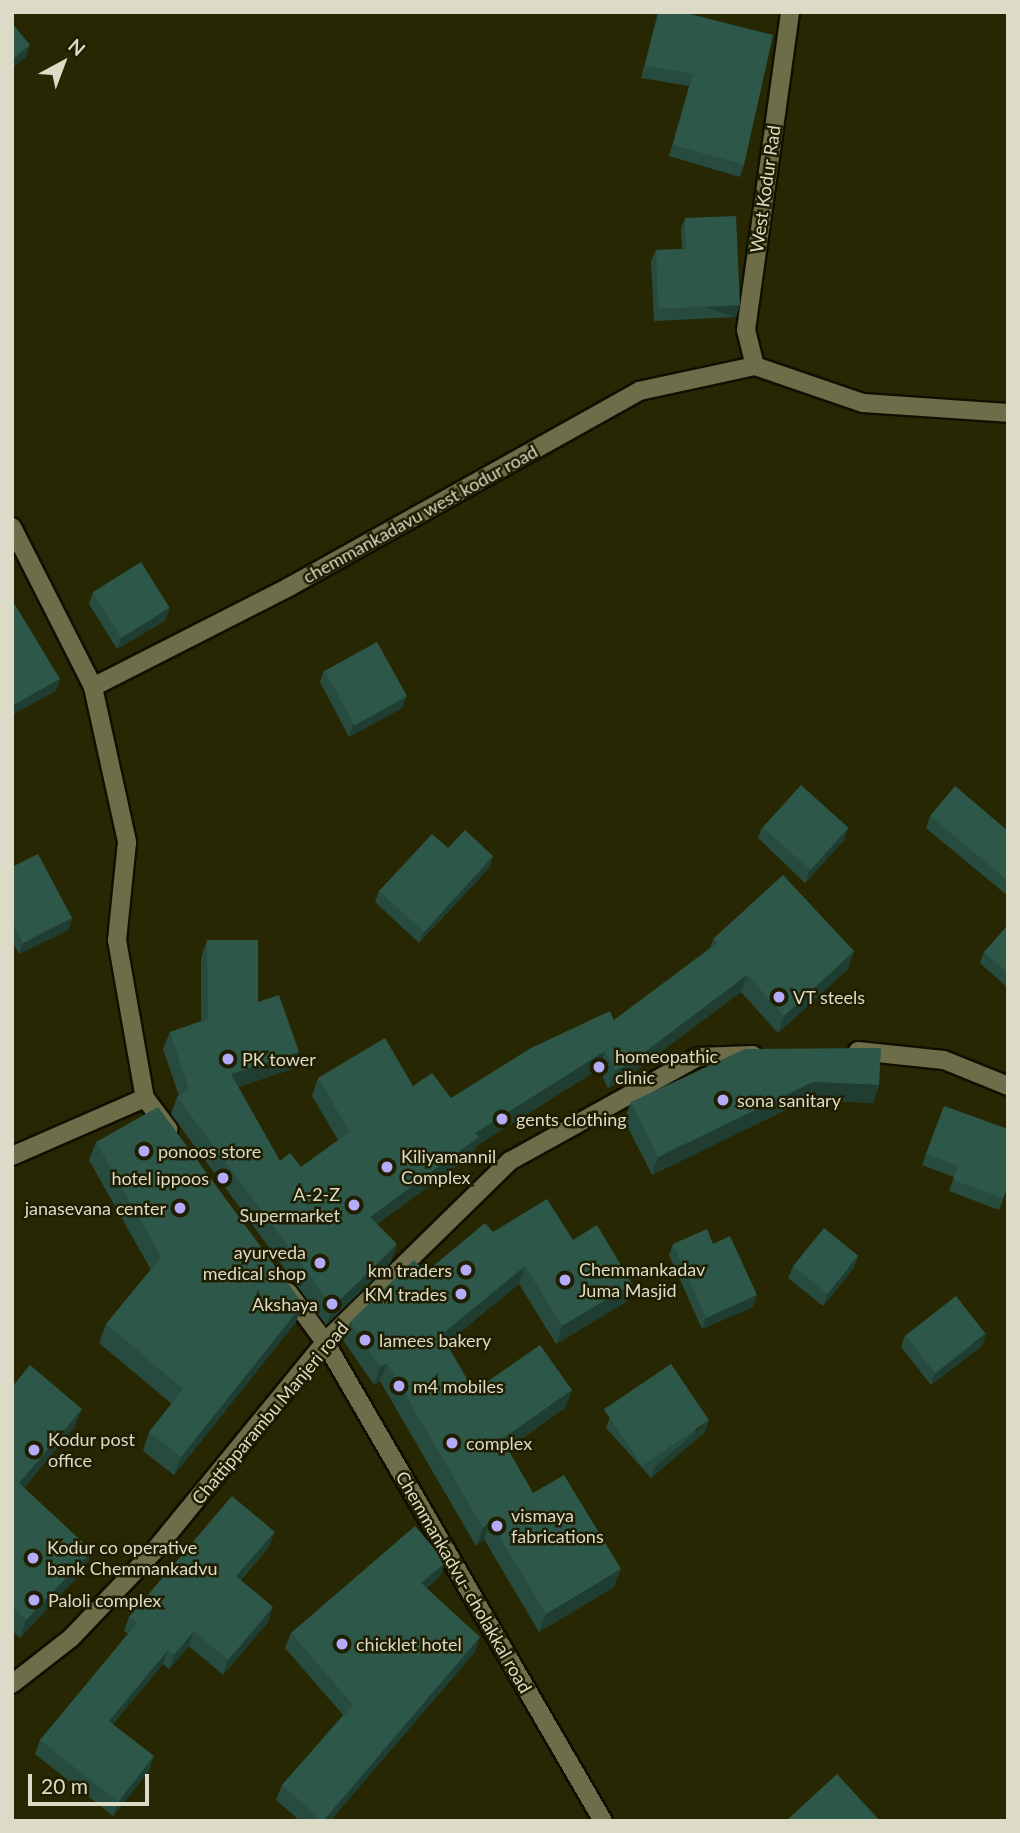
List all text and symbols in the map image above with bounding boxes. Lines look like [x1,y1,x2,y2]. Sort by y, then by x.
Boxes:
north arrow [28,28,98,98]
text: N [64,33,90,60]
street label: West Kodur Rad [745,124,785,254]
street label: chemmankadavu west kodur road [299,440,541,588]
place label: VT steels [793,986,866,1008]
marker: VT steels [771,989,787,1005]
place label: homeopathic clinic [615,1046,718,1088]
place label: PK tower [242,1048,316,1070]
marker: PK tower [220,1051,236,1067]
marker: homeopathic clinic [589,1057,609,1077]
place label: sona sanitary [737,1089,841,1111]
marker: sona sanitary [715,1092,731,1108]
place label: gents clothing [516,1108,627,1130]
marker: gents clothing [494,1111,510,1127]
place label: ponoos store [158,1140,261,1162]
marker: ponoos store [136,1143,152,1159]
place label: Kiliyamannil Complex [401,1146,496,1188]
marker: Kiliyamannil Complex [379,1159,395,1175]
place label: hotel ippoos [111,1167,209,1189]
marker: hotel ippoos [215,1170,231,1186]
place label: A-2-Z Supermarket [239,1184,340,1226]
place label: janasevana center [25,1197,166,1219]
marker: A-2-Z Supermarket [346,1197,362,1213]
marker: janasevana center [172,1200,188,1216]
place label: ayurveda medical shop [203,1242,306,1284]
marker: ayurveda medical shop [312,1255,328,1271]
place label: km traders [368,1259,452,1281]
place label: Chemmankadav Juma Masjid [579,1259,705,1302]
marker: km traders [458,1262,474,1278]
marker: Chemmankadav Juma Masjid [557,1272,573,1288]
place label: KM trades [365,1283,447,1305]
marker: KM trades [453,1286,469,1302]
place label: Akshaya [252,1293,318,1315]
marker: Akshaya [324,1296,340,1312]
street label: Chattipparambu Manjeri road [187,1317,353,1509]
place label: lamees bakery [379,1329,491,1351]
marker: lamees bakery [357,1332,373,1348]
place label: m4 mobiles [413,1375,504,1397]
marker: m4 mobiles [391,1378,407,1394]
place label: Kodur post office [48,1429,135,1472]
place label: complex [466,1432,532,1454]
marker: complex [444,1435,460,1451]
marker: Kodur post office [26,1442,42,1458]
street label: Chemmankadvu- cholakkal road [392,1467,536,1697]
place label: vismaya fabrications [511,1505,604,1548]
marker: vismaya fabrications [489,1518,505,1534]
place label: Kodur co operative bank Chemmankadvu [47,1537,217,1580]
marker: Kodur co operative bank Chemmankadvu [25,1550,41,1566]
place label: Paloli complex [48,1589,161,1611]
marker: Paloli complex [26,1592,42,1608]
place label: chicklet hotel [356,1633,462,1655]
marker: chicklet hotel [334,1636,350,1652]
scale bar [32,1759,152,1803]
text: 20 m [41,1773,88,1798]

